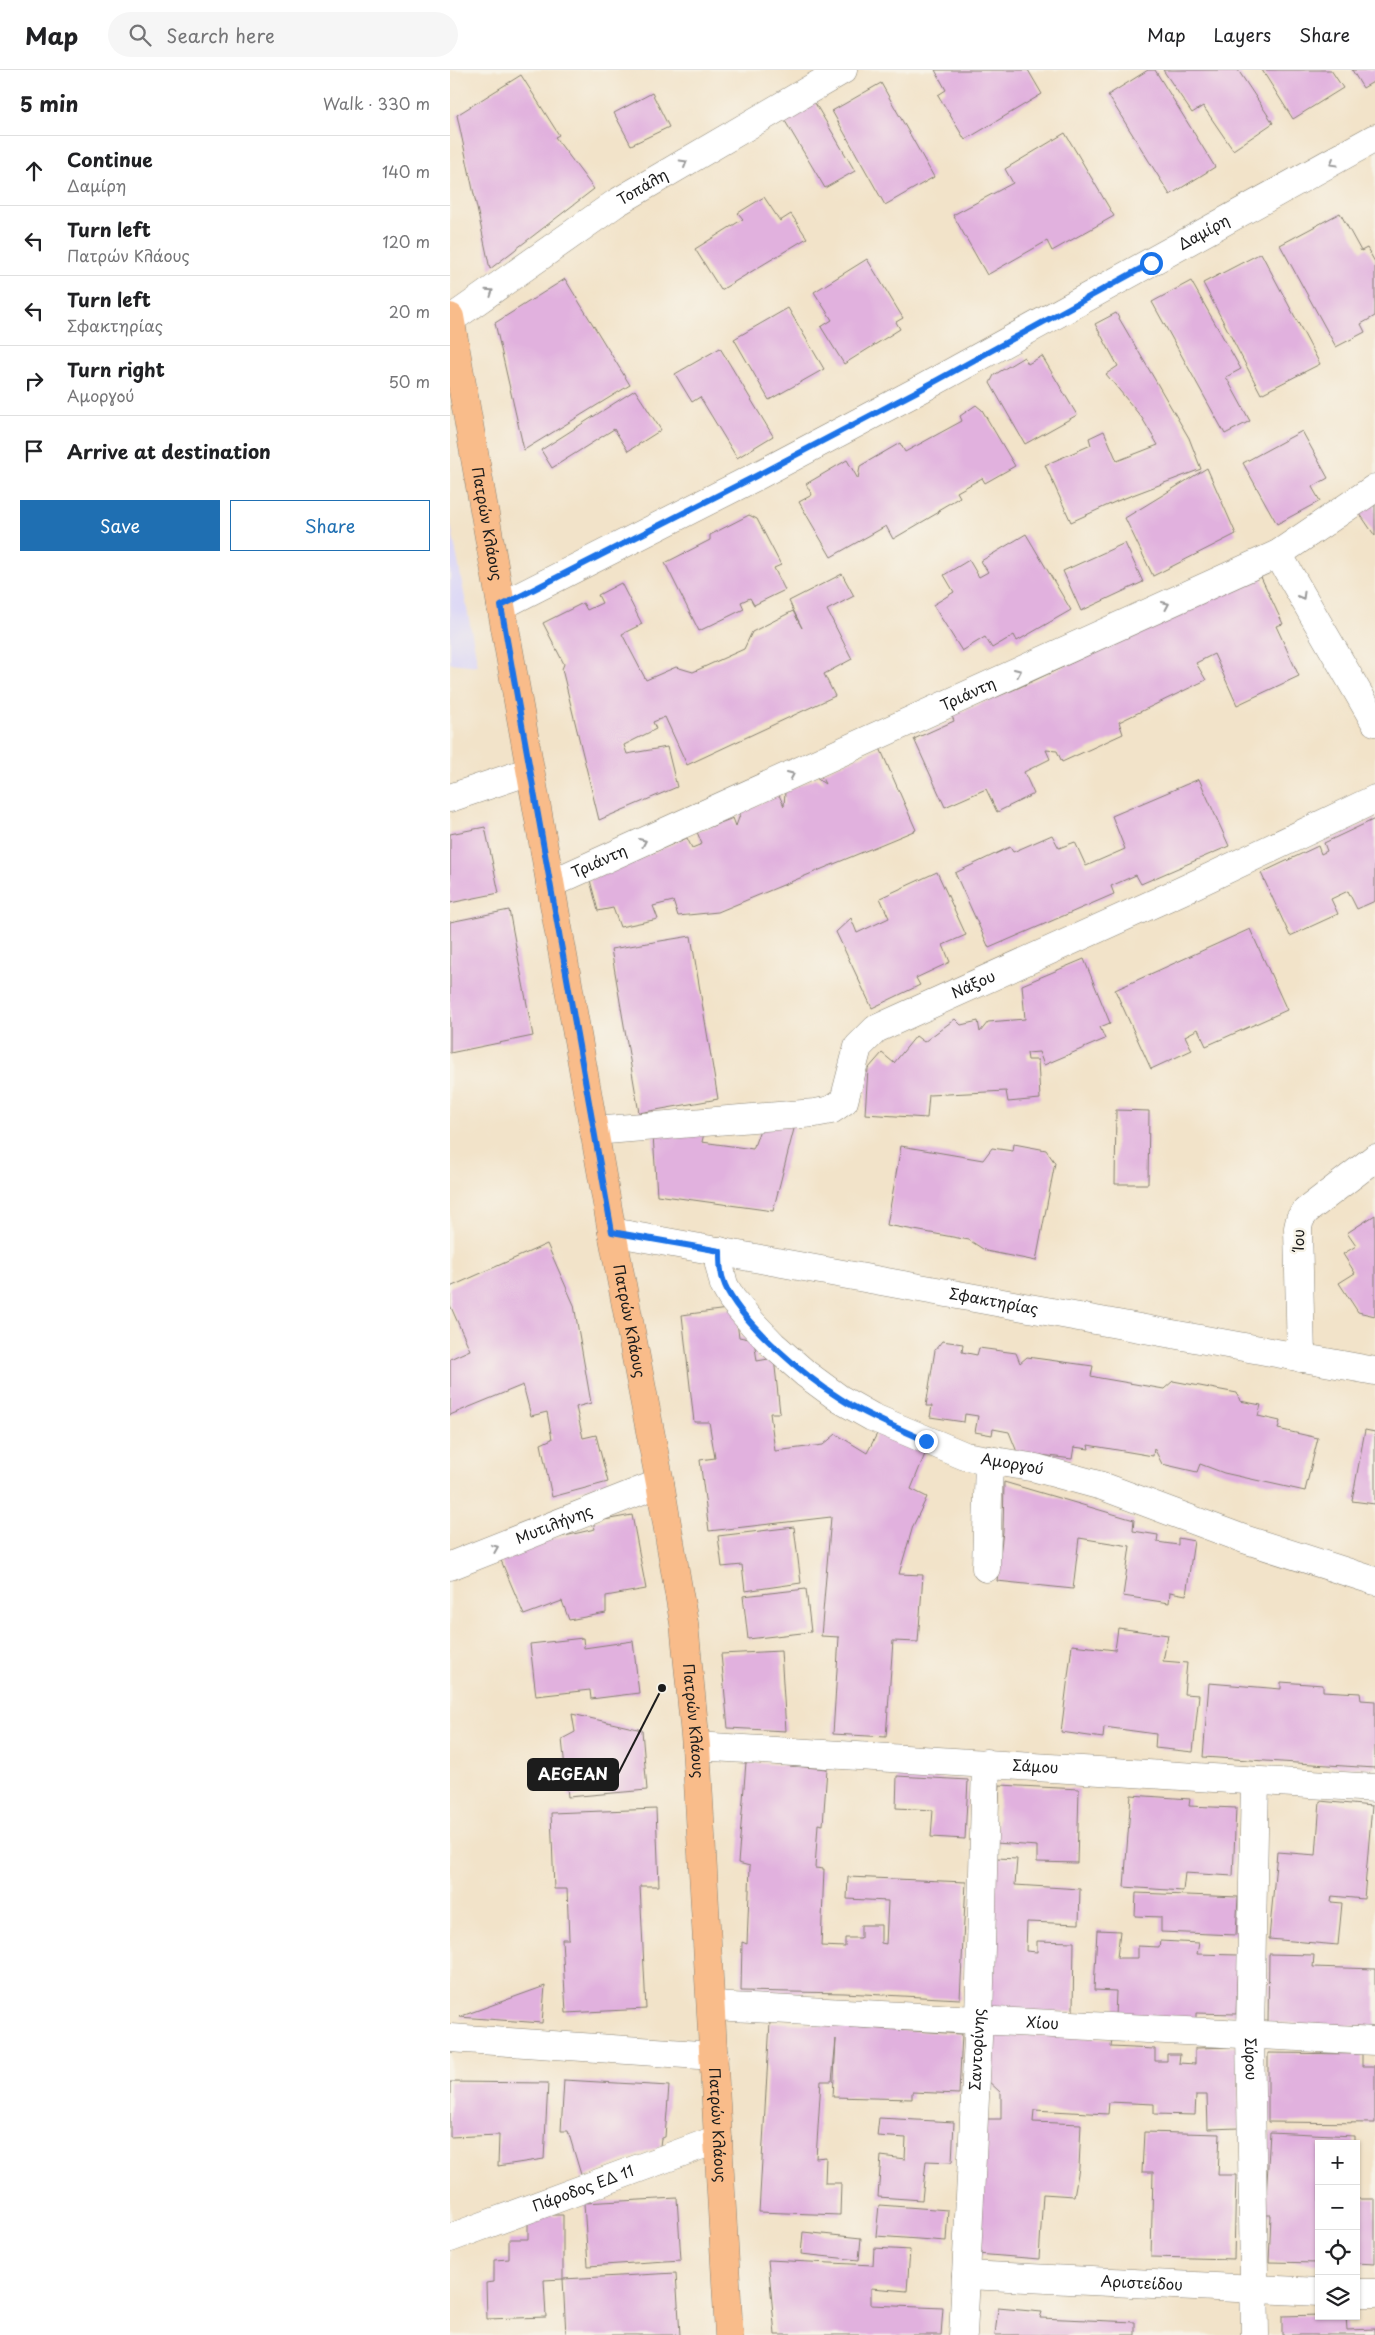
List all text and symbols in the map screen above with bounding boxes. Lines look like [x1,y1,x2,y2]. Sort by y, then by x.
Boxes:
search box [108,12,458,57]
text: Map [25,17,78,53]
icon: search [126,21,154,49]
text: Search here [166,21,275,49]
text: Map [1147,21,1186,48]
text: Layers [1214,21,1271,48]
text: Share [1299,21,1350,48]
text: 5 min [20,87,78,119]
text: Walk · 330 m [323,91,430,115]
text: Continue [67,145,153,173]
icon: ahead [20,157,48,185]
one-way arrow [1329,157,1338,167]
text: 140 m [382,159,430,183]
one-way arrow [678,159,687,169]
street label: Τοπάλη [612,162,672,210]
text: Δαμίρη [67,173,126,197]
street label: Δαμίρη [1173,208,1233,255]
text: Turn left [67,215,151,243]
icon: left [20,227,48,255]
text: 120 m [383,229,430,253]
text: Πατρών Κλάους [67,243,190,267]
route start [1140,252,1163,275]
text: Turn left [67,285,151,313]
one-way arrow [484,289,494,298]
icon: left [20,297,48,325]
text: 20 m [389,299,430,323]
text: Σφακτηρίας [67,313,163,337]
text: Turn right [67,355,165,383]
icon: right [20,367,48,395]
text: 50 m [389,369,430,393]
text: Αμοργού [67,383,134,407]
icon: arrive [20,437,48,465]
text: Arrive at destination [67,437,271,465]
street label: Πατρών Κλάους [467,465,509,583]
button: Save [20,500,220,551]
button: Share [230,500,430,551]
one-way arrow [1296,591,1306,600]
one-way arrow [1161,600,1170,611]
one-way arrow [1013,667,1022,678]
street label: Τριάντη [936,671,999,716]
one-way arrow [786,770,795,781]
one-way arrow [638,837,647,848]
street label: Τριάντη [567,838,630,883]
street label: Νάξου [947,964,999,1004]
street label: Ίου [1286,1229,1309,1253]
street label: Πατρών Κλάους [608,1262,653,1380]
street label: Σφακτηρίας [948,1281,1041,1319]
route end [915,1430,938,1453]
street label: Αμοργού [979,1446,1047,1480]
street label: Μυτιλήνης [512,1498,596,1549]
one-way arrow [490,1544,499,1554]
street label: Πατρών Κλάους [678,1662,711,1779]
street label: Σάμου [1012,1753,1059,1778]
callout: AEGEAN [528,1759,618,1790]
text: AEGEAN [538,1761,608,1785]
street label: Σαντορίνης [962,2008,989,2091]
street label: Χίου [1026,2010,1059,2034]
street label: Σύρου [1240,2037,1264,2080]
street label: Πατρών Κλάους [704,2067,733,2183]
map controls [1315,2140,1360,2320]
button: + [1315,2140,1360,2185]
street label: Πάροδος ΕΔ 11 [529,2158,637,2217]
button: − [1315,2185,1360,2230]
button: locate [1315,2230,1360,2275]
street label: Αριστείδου [1100,2269,1183,2295]
button: layers [1315,2275,1360,2320]

